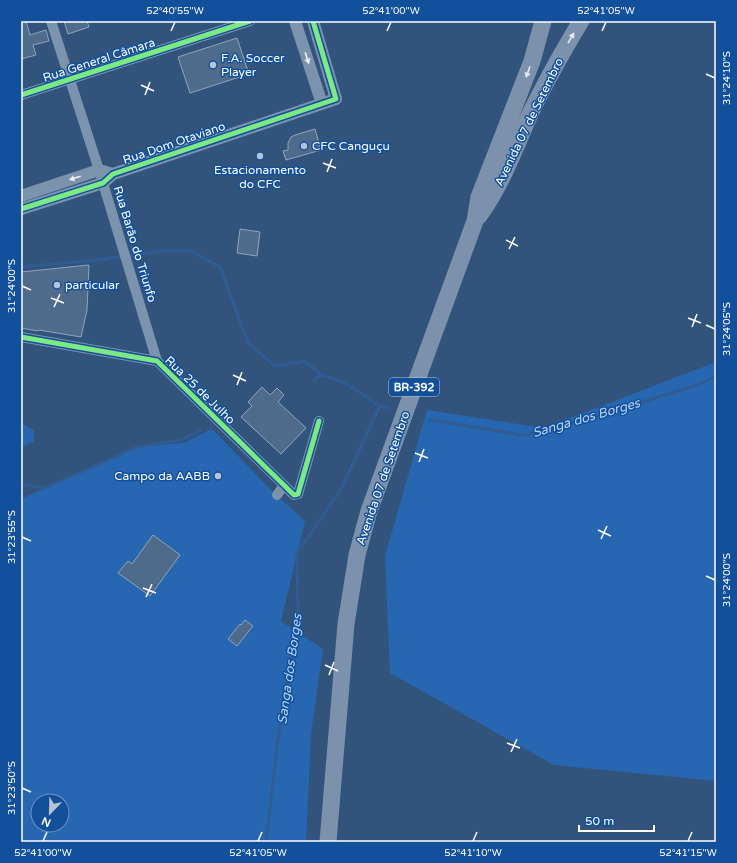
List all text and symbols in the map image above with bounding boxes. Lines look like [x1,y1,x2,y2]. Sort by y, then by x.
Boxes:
text: 52°40'55"W [146,5,204,17]
text: 52°41'00"W [362,5,420,17]
text: 52°41'05"W [577,5,635,17]
one-way arrow [568,32,575,44]
street label: Rua General Câmara [41,35,157,85]
place label: F.A. Soccer Player [221,51,285,79]
text: 31°24'10"S [721,51,733,105]
one-way arrow [304,52,310,64]
street label: Avenida 07 de Setembro [492,56,566,188]
marker: F.A. Soccer Player [208,60,218,70]
one-way arrow [524,66,530,78]
street label: Rua Dom Otaviano [121,119,227,167]
place label: CFC Canguçu [312,139,390,153]
marker: CFC Canguçu [299,141,309,151]
marker: Estacionamento do CFC [255,151,265,161]
place label: Estacionamento do CFC [214,163,306,191]
one-way arrow [69,175,81,181]
street label: Rua Barão do Triunfo [111,184,159,304]
text: 31°24'00"S [6,259,18,313]
place label: particular [65,278,120,292]
marker: particular [52,280,62,290]
text: 31°24'05"S [721,302,733,356]
street label: Rua 25 de Julho [162,353,238,427]
road number: BR-392 [389,378,439,396]
water label: Sanga dos Borges [531,395,643,441]
street label: Avenida 07 de Setembro [353,409,413,547]
place label: Campo da AABB [114,469,210,483]
marker: Campo da AABB [213,471,223,481]
text: 31°23'55"S [6,510,18,564]
text: 31°24'00"S [721,553,733,607]
water label: Sanga dos Borges [274,612,306,725]
text: 31°23'50"S [6,761,18,815]
north arrow [30,793,70,833]
scale bar [579,807,654,833]
text: N [40,814,53,829]
text: 50 m [585,814,614,828]
text: 52°41'00"W [14,847,72,859]
text: 52°41'05"W [229,847,287,859]
text: 52°41'10"W [444,847,502,859]
text: 52°41'15"W [659,847,717,859]

